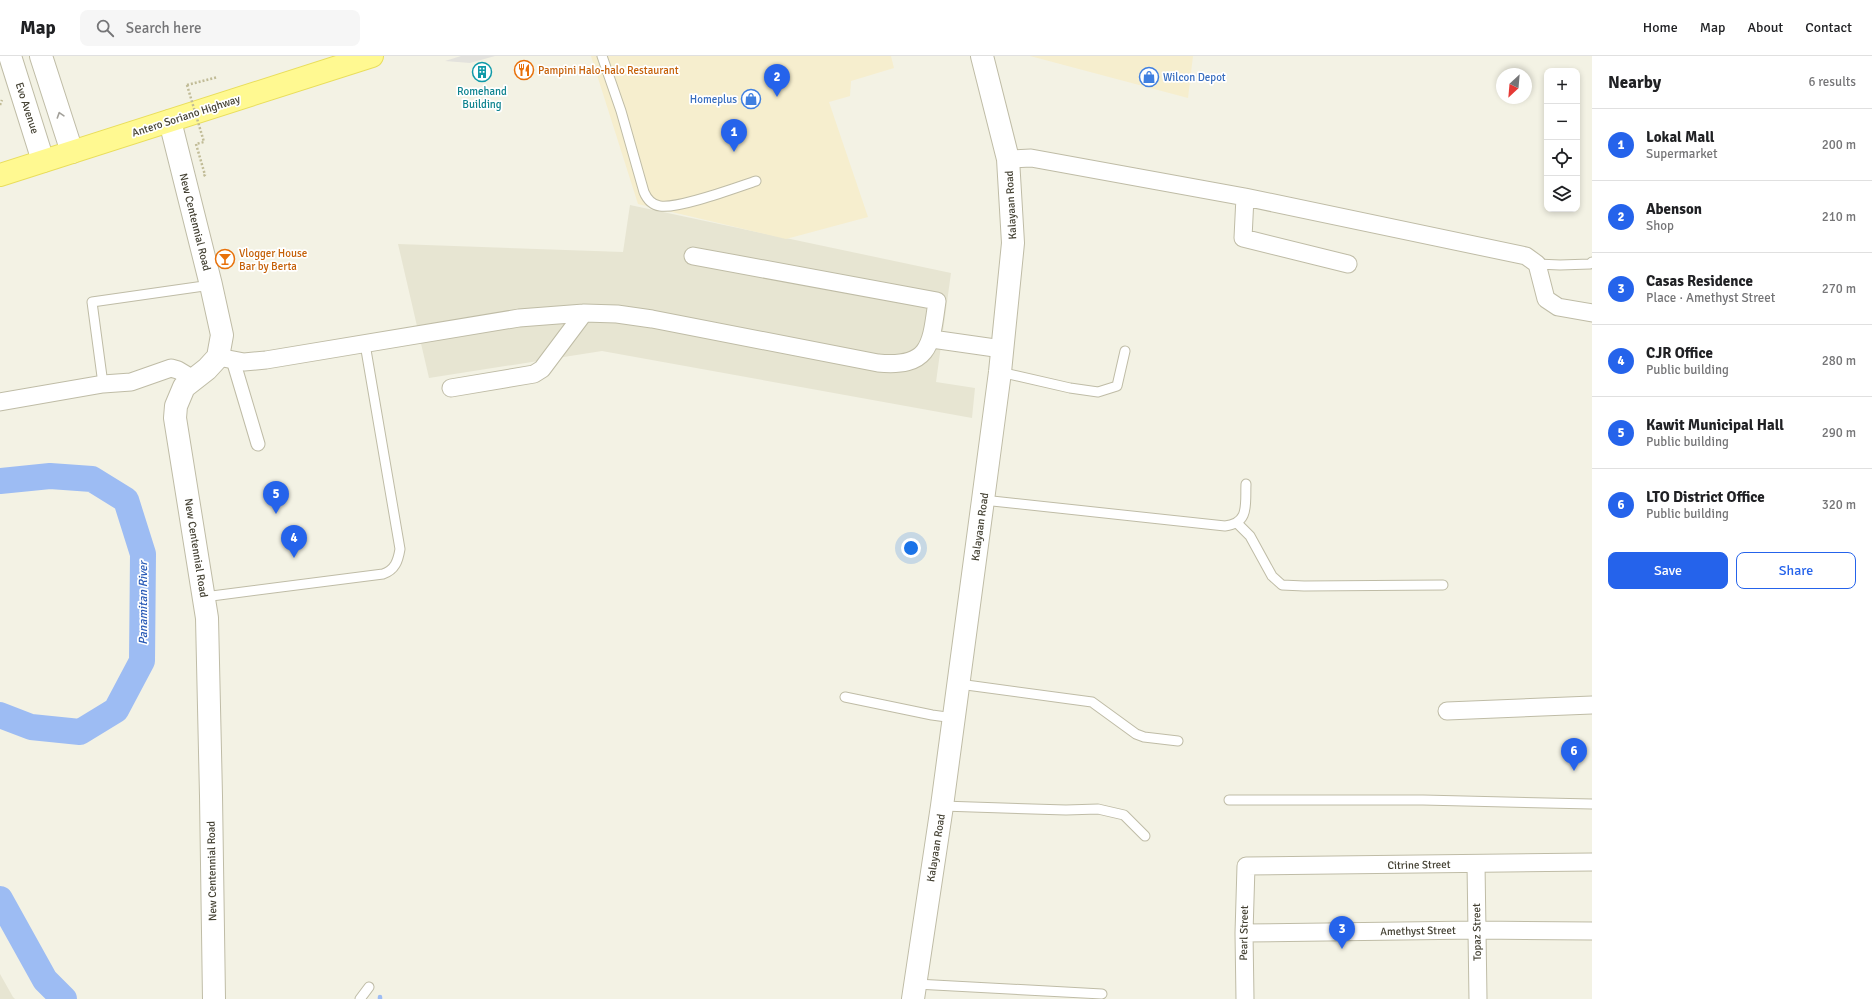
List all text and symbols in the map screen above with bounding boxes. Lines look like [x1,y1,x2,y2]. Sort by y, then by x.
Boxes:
search box [80,10,360,46]
text: Map [20,16,56,40]
icon: search [94,17,116,39]
text: Search here [126,19,201,37]
text: Home [1643,19,1678,36]
text: Map [1700,19,1725,36]
text: About [1747,19,1783,36]
text: Contact [1805,19,1852,36]
restaurant icon: Pampini Halo-halo Restaurant [513,59,535,81]
building icon: Romehand Building [471,61,493,83]
place label: Pampini Halo-halo Restaurant [538,64,679,77]
pin: 2 [764,64,790,97]
shop icon: Wilcon Depot [1138,66,1160,88]
north arrow [1496,68,1532,104]
map controls [1544,68,1580,212]
button: + [1544,68,1580,104]
place label: Wilcon Depot [1163,71,1226,84]
text: Nearby [1608,72,1661,93]
text: 6 results [1808,74,1856,90]
street label: Evo Avenue [13,81,41,135]
place label: Romehand Building [457,85,507,111]
shop icon: Homeplus [740,88,762,110]
street label: Antero Soriano Highway [130,92,243,140]
place label: Homeplus [690,93,737,106]
button: − [1544,104,1580,140]
one-way arrow [56,112,65,119]
pin: 1 [721,119,747,152]
text: Lokal Mall [1646,128,1715,146]
text: 1 [1617,137,1625,153]
text: 200 m [1822,137,1856,153]
button: locate [1544,140,1580,176]
text: Supermarket [1646,146,1718,162]
street label: Kalayaan Road [1003,170,1019,240]
street label: New Centennial Road [177,172,213,272]
button: layers [1544,176,1580,212]
text: Abenson [1646,200,1702,218]
text: 2 [1617,209,1625,225]
text: 210 m [1822,209,1856,225]
text: Shop [1646,218,1674,234]
place label: Vlogger House Bar by Berta [239,247,307,273]
bar icon: Vlogger House Bar by Berta [214,248,236,270]
text: Casas Residence [1646,272,1753,290]
text: 3 [1617,281,1625,297]
text: 270 m [1822,281,1856,297]
text: Place · Amethyst Street [1646,290,1775,306]
text: CJR Office [1646,344,1713,362]
text: 4 [1617,353,1625,369]
text: 280 m [1822,353,1856,369]
text: Public building [1646,362,1729,378]
text: Kawit Municipal Hall [1646,416,1784,434]
text: 5 [1617,425,1625,441]
text: 290 m [1822,425,1856,441]
text: Public building [1646,434,1729,450]
pin: 5 [263,481,289,514]
text: LTO District Office [1646,488,1765,506]
street label: Kalayaan Road [969,492,991,562]
street label: New Centennial Road [182,497,210,599]
text: 6 [1617,497,1625,513]
text: 320 m [1822,497,1856,513]
text: Public building [1646,506,1729,522]
pin: 4 [281,525,307,558]
your location [901,538,921,558]
button: Save [1608,552,1728,589]
button: Share [1736,552,1856,589]
water label: Panamitan River [136,560,151,645]
pin: 6 [1561,738,1587,771]
street label: Kalayaan Road [924,813,948,883]
street label: New Centennial Road [205,821,219,921]
street label: Citrine Street [1387,858,1451,872]
street label: Topaz Street [1470,903,1484,961]
street label: Pearl Street [1237,905,1251,961]
pin: 3 [1329,916,1355,949]
street label: Amethyst Street [1380,924,1456,938]

